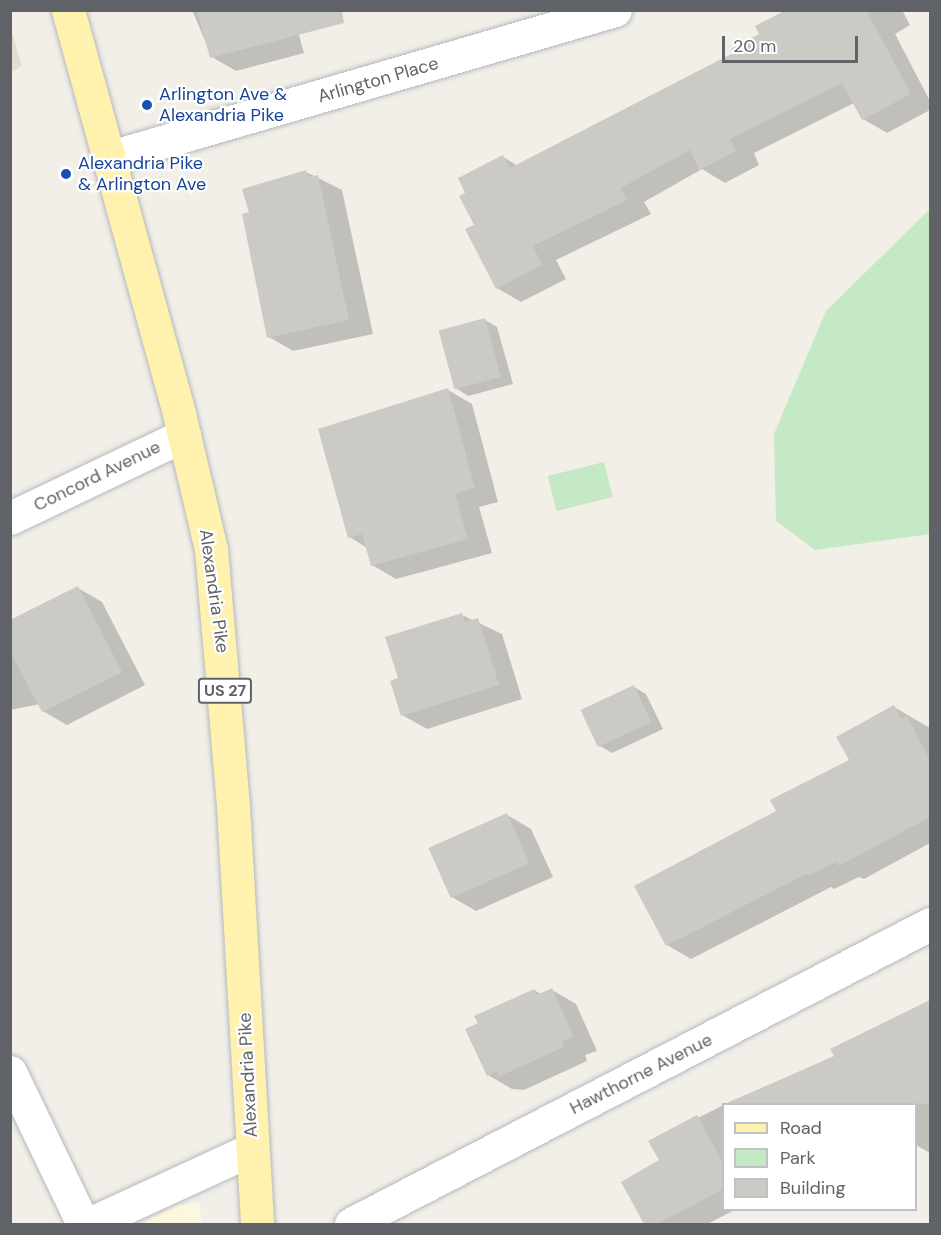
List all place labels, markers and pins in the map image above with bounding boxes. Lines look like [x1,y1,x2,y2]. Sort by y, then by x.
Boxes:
place label: Arlington Ave & Alexandria Pike [159,84,287,127]
marker: Arlington Ave & Alexandria Pike [140,98,154,112]
place label: Alexandria Pike & Arlington Ave [78,153,206,195]
marker: Alexandria Pike & Arlington Ave [59,167,73,181]

